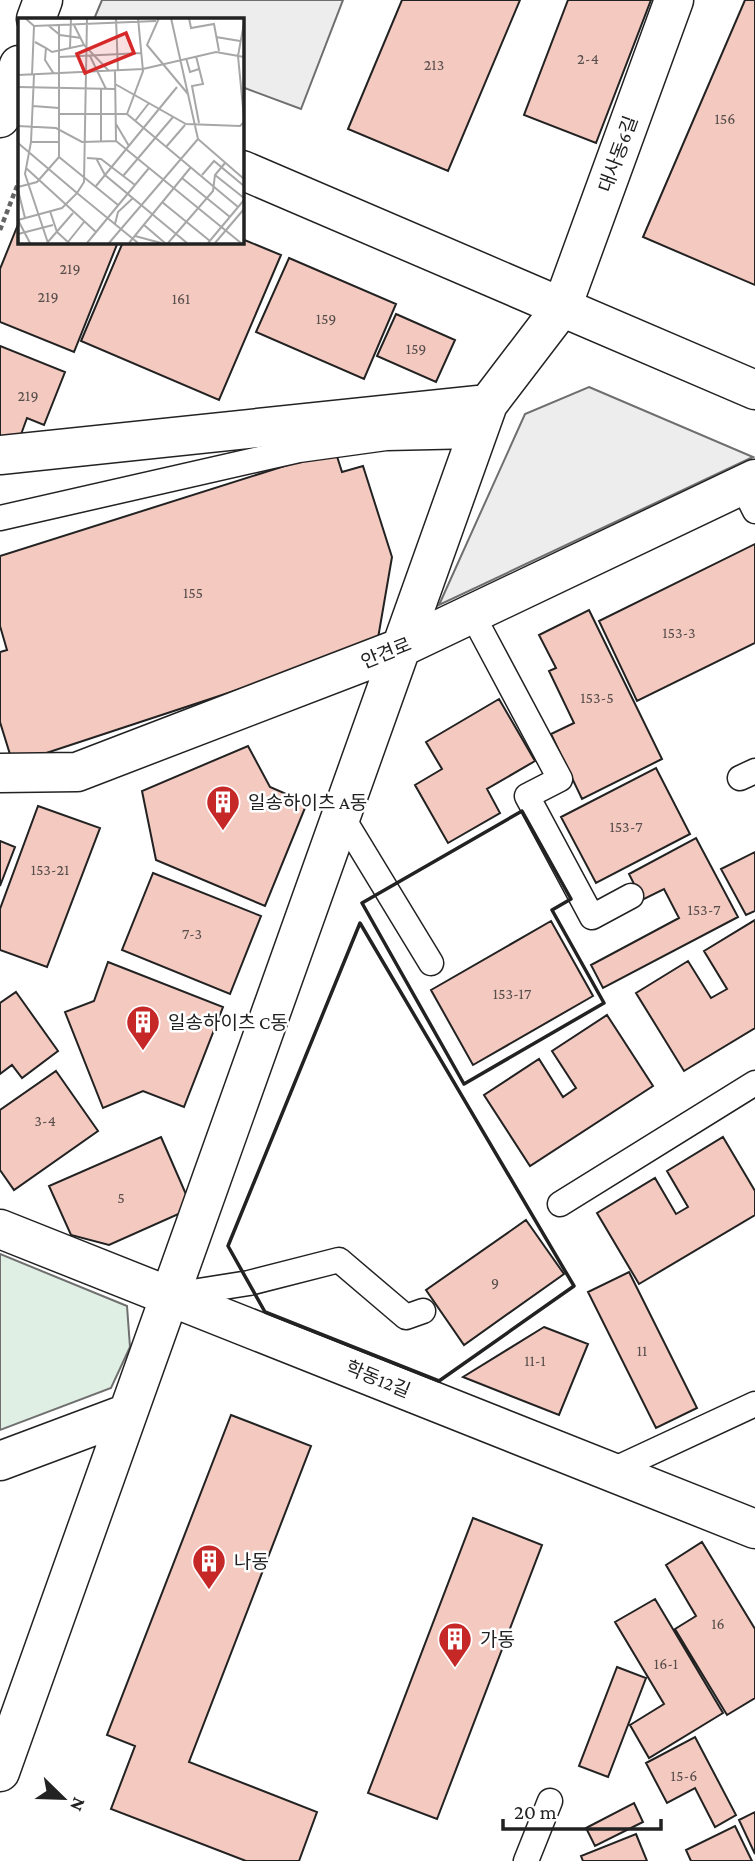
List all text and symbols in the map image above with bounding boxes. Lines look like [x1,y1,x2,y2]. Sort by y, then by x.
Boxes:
inset map [18,18,243,243]
house number: 2-4 [577,50,599,67]
house number: 213 [424,56,444,73]
house number: 156 [715,110,735,127]
street label: 대사동6길 [595,113,641,195]
house number: 219 [59,260,81,277]
house number: 219 [37,288,59,305]
house number: 161 [172,290,190,307]
house number: 159 [316,310,336,327]
house number: 159 [406,340,426,357]
house number: 219 [17,387,39,404]
house number: 155 [183,584,203,601]
house number: 153-3 [662,624,696,641]
street label: 안견로 [358,633,414,673]
house number: 153-5 [580,689,614,706]
building icon: 일송하이츠 A동 [204,783,242,832]
place label: 일송하이츠 A동 [248,792,367,813]
house number: 153-7 [609,818,643,835]
house number: 153-21 [31,861,69,878]
house number: 153-7 [687,901,721,918]
house number: 7-3 [182,925,202,942]
house number: 153-17 [493,985,532,1002]
building icon: 일송하이츠 C동 [124,1003,162,1052]
place label: 일송하이츠 C동 [168,1012,288,1033]
house number: 3-4 [34,1112,56,1129]
house number: 5 [117,1189,125,1206]
house number: 9 [491,1274,499,1291]
house number: 11 [637,1342,647,1359]
house number: 11-1 [524,1352,546,1369]
street label: 학동12길 [343,1357,413,1401]
building icon: 나동 [190,1542,228,1591]
place label: 나동 [234,1551,269,1572]
house number: 16 [711,1615,725,1632]
building icon: 가동 [436,1620,474,1669]
place label: 가동 [480,1629,515,1650]
house number: 16-1 [654,1655,678,1672]
north arrow [28,1763,98,1833]
house number: 15-6 [671,1767,697,1784]
scale bar [503,1787,660,1831]
text: N [66,1794,90,1815]
text: 20 m [514,1800,557,1824]

